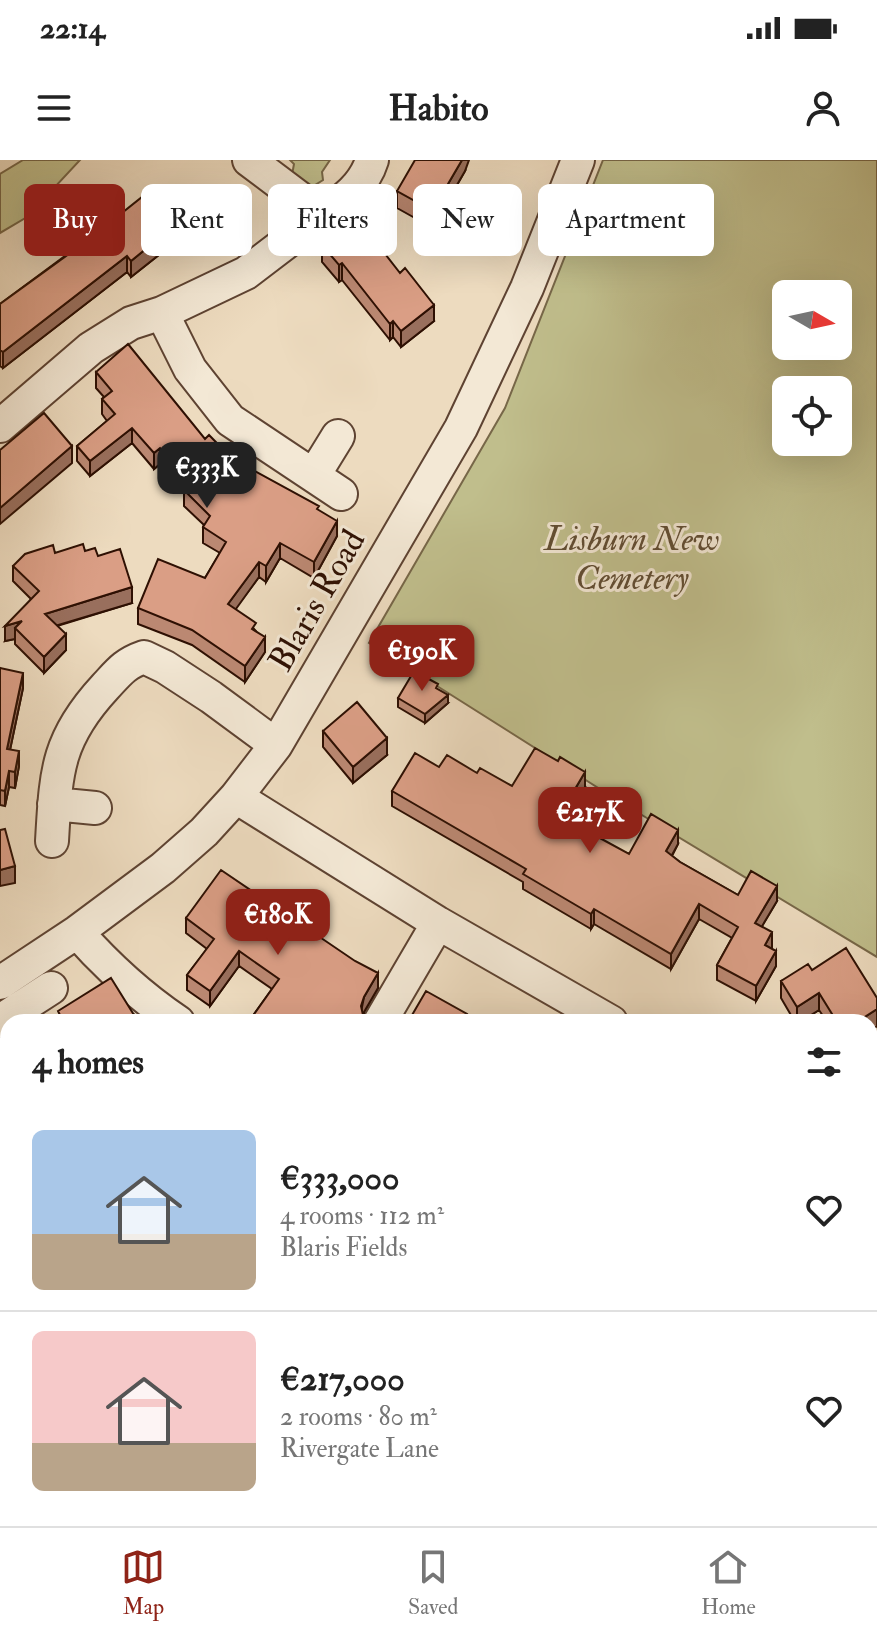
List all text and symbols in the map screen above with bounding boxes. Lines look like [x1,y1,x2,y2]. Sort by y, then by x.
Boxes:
text: 22:14 [40,10,105,47]
icon: menu [32,86,76,130]
text: Habito [388,86,489,131]
icon: person [801,86,845,130]
chip: Buy [24,184,125,256]
chip: Rent [141,184,252,256]
chip: Filters [268,184,397,256]
chip: New [413,184,522,256]
chip: Apartment [538,184,714,256]
north arrow [772,280,852,360]
map controls [772,280,852,456]
button: locate [772,376,852,456]
pin: €333K [151,442,263,510]
text: €333K [175,452,239,484]
park label: Lisburn New Cemetery [542,518,720,600]
street label: Blaris Road [260,522,375,679]
pin: €190K [366,625,478,693]
text: €190K [387,635,457,667]
pin: €217K [534,787,646,855]
text: €217K [556,797,624,829]
pin: €180K [222,889,334,957]
text: €180K [244,899,312,931]
icon: filters [802,1040,846,1084]
text: 4 homes [32,1041,144,1084]
text: €333,000 [280,1157,399,1200]
icon: home [96,1162,192,1258]
icon: heart [802,1188,846,1232]
text: 4 rooms · 112 m² [280,1200,444,1232]
text: Blaris Fields [280,1232,407,1264]
text: €217,000 [280,1358,405,1401]
icon: home [96,1363,192,1459]
icon: heart [802,1389,846,1433]
text: 2 rooms · 80 m² [280,1401,437,1433]
text: Rivergate Lane [280,1433,439,1465]
tab: Map [121,1545,165,1621]
tab: Saved [408,1545,458,1621]
tab: Home [701,1545,756,1621]

